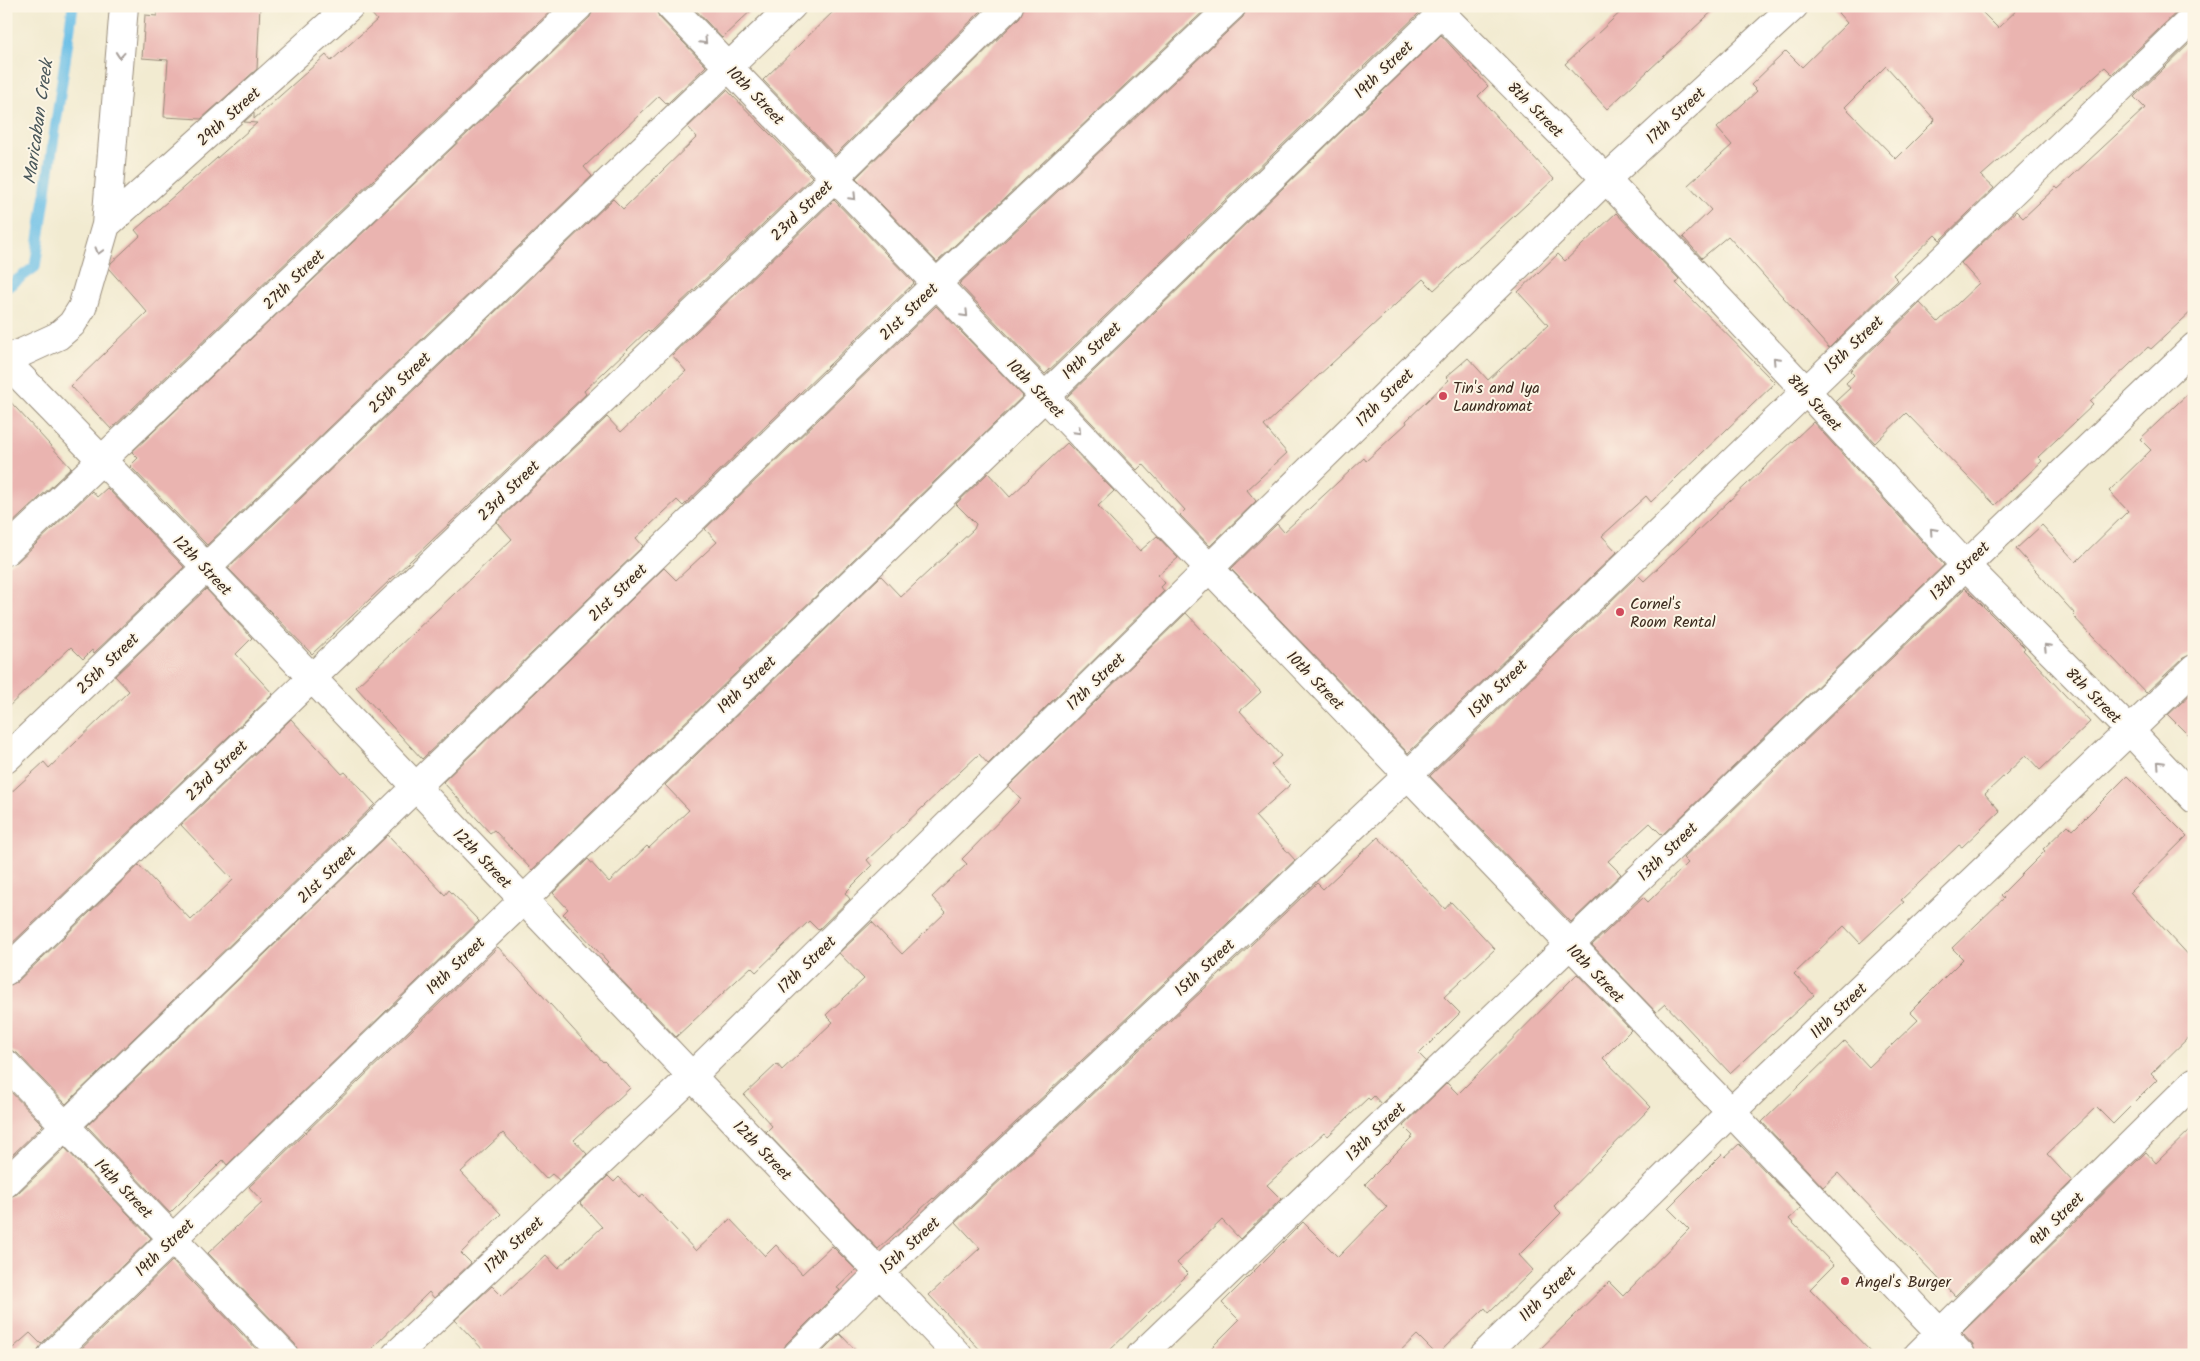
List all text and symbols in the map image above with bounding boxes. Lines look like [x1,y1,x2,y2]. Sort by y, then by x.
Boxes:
street label: 19th Street [1349,35,1420,105]
one-way arrow [698,36,707,45]
one-way arrow [115,51,126,59]
water label: Maricaban Creek [16,56,63,186]
street label: 10th Street [720,60,790,132]
street label: 8th Street [1501,76,1570,145]
street label: 29th Street [191,81,267,153]
street label: 17th Street [1640,81,1712,151]
street label: 23rd Street [765,174,840,247]
one-way arrow [847,191,856,200]
street label: 27th Street [257,243,332,316]
one-way arrow [94,246,104,254]
street label: 21st Street [874,277,945,347]
one-way arrow [959,308,968,317]
street label: 15th Street [1818,309,1890,380]
street label: 19th Street [1057,316,1128,386]
street label: 25th Street [363,346,438,420]
street label: 10th Street [1000,353,1070,425]
one-way arrow [1773,356,1782,365]
street label: 17th Street [1350,362,1421,433]
street label: 8th Street [1780,368,1848,438]
place label: Tin's and Iya Laundromat [1453,376,1540,419]
marker: Tin's and Iya Laundromat [1437,390,1449,402]
one-way arrow [1072,426,1081,435]
street label: 23rd Street [472,454,547,527]
one-way arrow [1930,527,1939,536]
street label: 12th Street [166,530,238,603]
street label: 13th Street [1924,535,1997,606]
street label: 21st Street [583,558,654,628]
place label: Cornel's Room Rental [1630,592,1716,635]
marker: Cornel's Room Rental [1614,606,1626,618]
street label: 25th Street [71,627,146,701]
one-way arrow [2043,644,2052,653]
street label: 10th Street [1280,645,1350,717]
street label: 17th Street [1061,647,1132,717]
street label: 19th Street [712,650,783,720]
street label: 15th Street [1462,653,1534,724]
street label: 8th Street [2059,662,2128,731]
street label: 23rd Street [180,734,255,807]
one-way arrow [2157,760,2166,769]
street label: 13th Street [1632,816,1705,887]
street label: 12th Street [446,823,518,896]
street label: 21st Street [292,840,363,910]
street label: 17th Street [772,930,843,1000]
street label: 19th Street [421,931,492,1001]
street label: 15th Street [1169,933,1242,1003]
street label: 10th Street [1560,938,1630,1010]
street label: 11th Street [1805,977,1874,1045]
street label: 13th Street [1340,1096,1413,1167]
street label: 12th Street [726,1115,798,1188]
street label: 14th Street [88,1153,159,1225]
street label: 9th Street [2024,1186,2091,1253]
street label: 17th Street [478,1210,550,1280]
street label: 15th Street [874,1211,947,1281]
street label: 19th Street [130,1213,201,1283]
street label: 11th Street [1514,1260,1583,1328]
place label: Angel's Burger [1855,1270,1953,1295]
marker: Angel's Burger [1839,1275,1851,1287]

